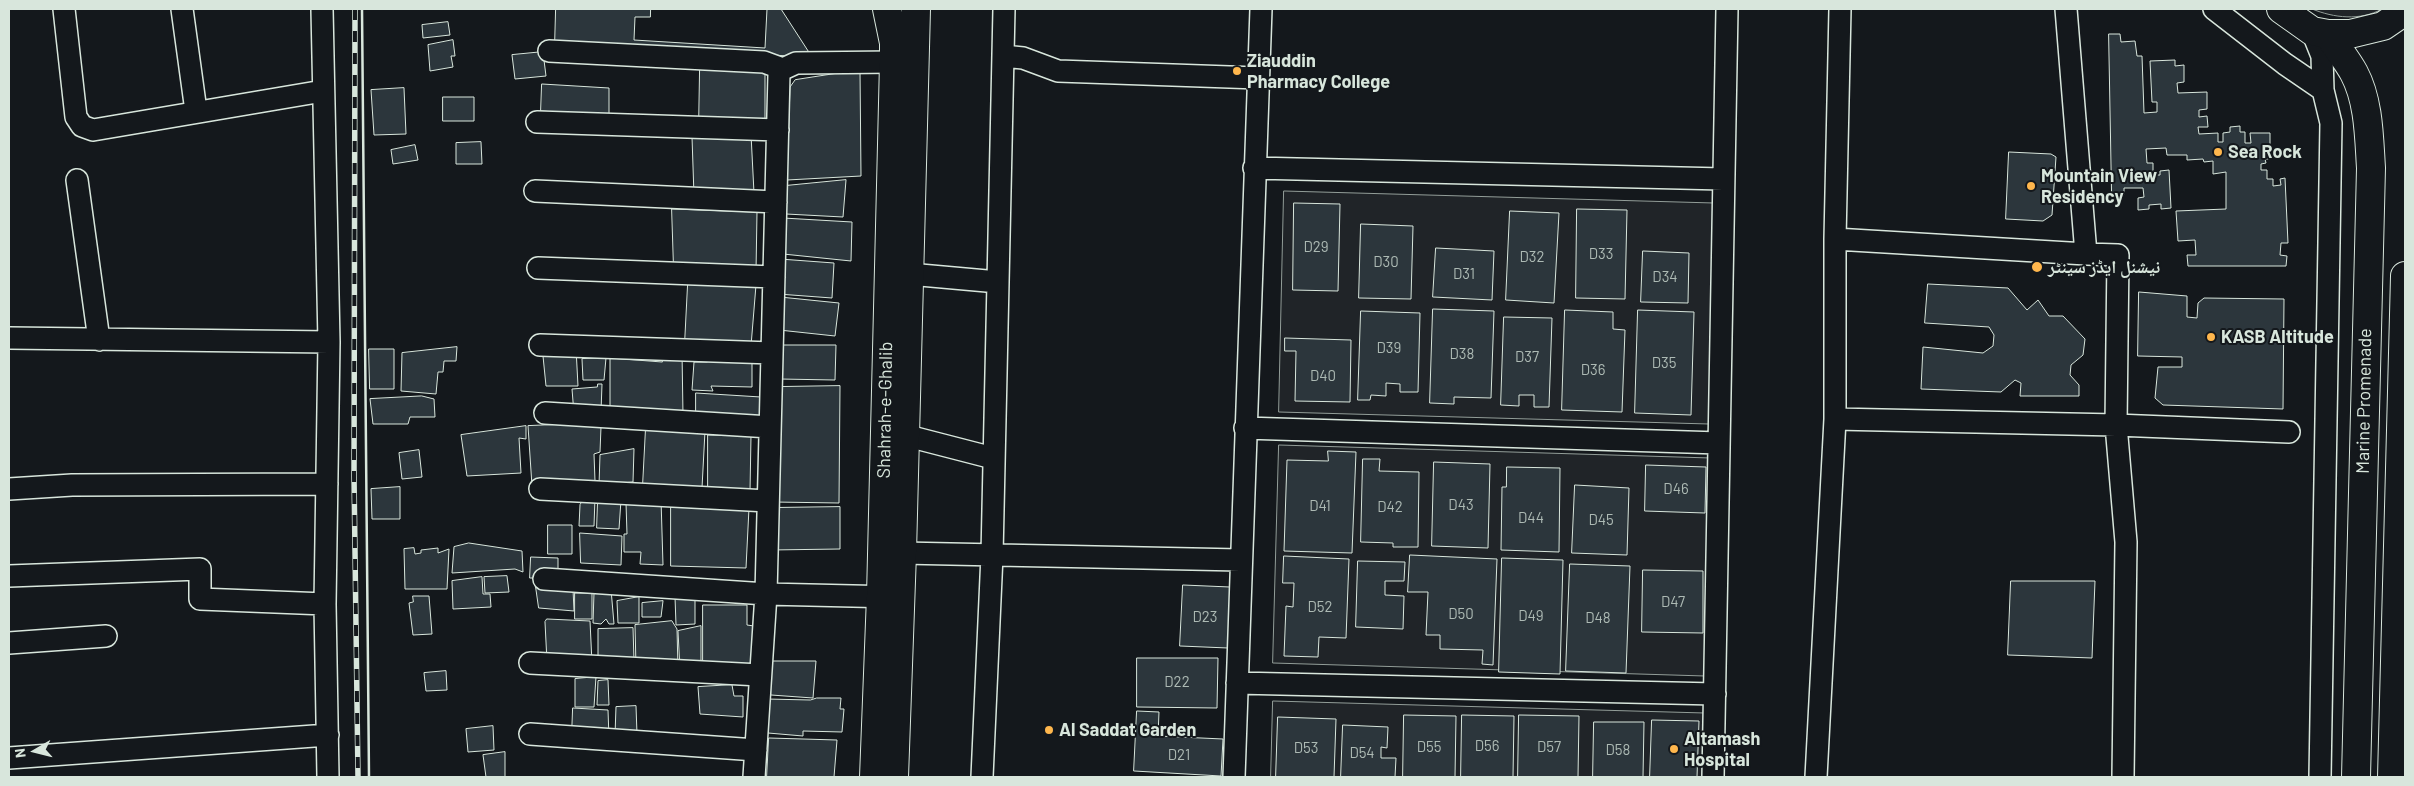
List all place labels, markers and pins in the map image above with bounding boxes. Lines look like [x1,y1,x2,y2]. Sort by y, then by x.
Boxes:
place label: Ziauddin Pharmacy College [1247,50,1390,92]
marker: Ziauddin Pharmacy College [1231,65,1243,77]
place label: Sea Rock [2228,141,2302,163]
marker: Sea Rock [2212,146,2224,158]
place label: Mountain View Residency [2041,165,2157,208]
marker: Mountain View Residency [2025,180,2037,192]
place label: نیشنل ایڈز سینٹر [2048,256,2160,278]
marker: نیشنل ایڈز سینٹر [2030,260,2044,274]
place label: KASB Altitude [2221,326,2334,348]
marker: KASB Altitude [2205,331,2217,343]
place label: Al Saddat Garden [1059,719,1196,741]
marker: Al Saddat Garden [1043,724,1055,736]
place label: Altamash Hospital [1684,728,1760,771]
marker: Altamash Hospital [1668,743,1680,755]

